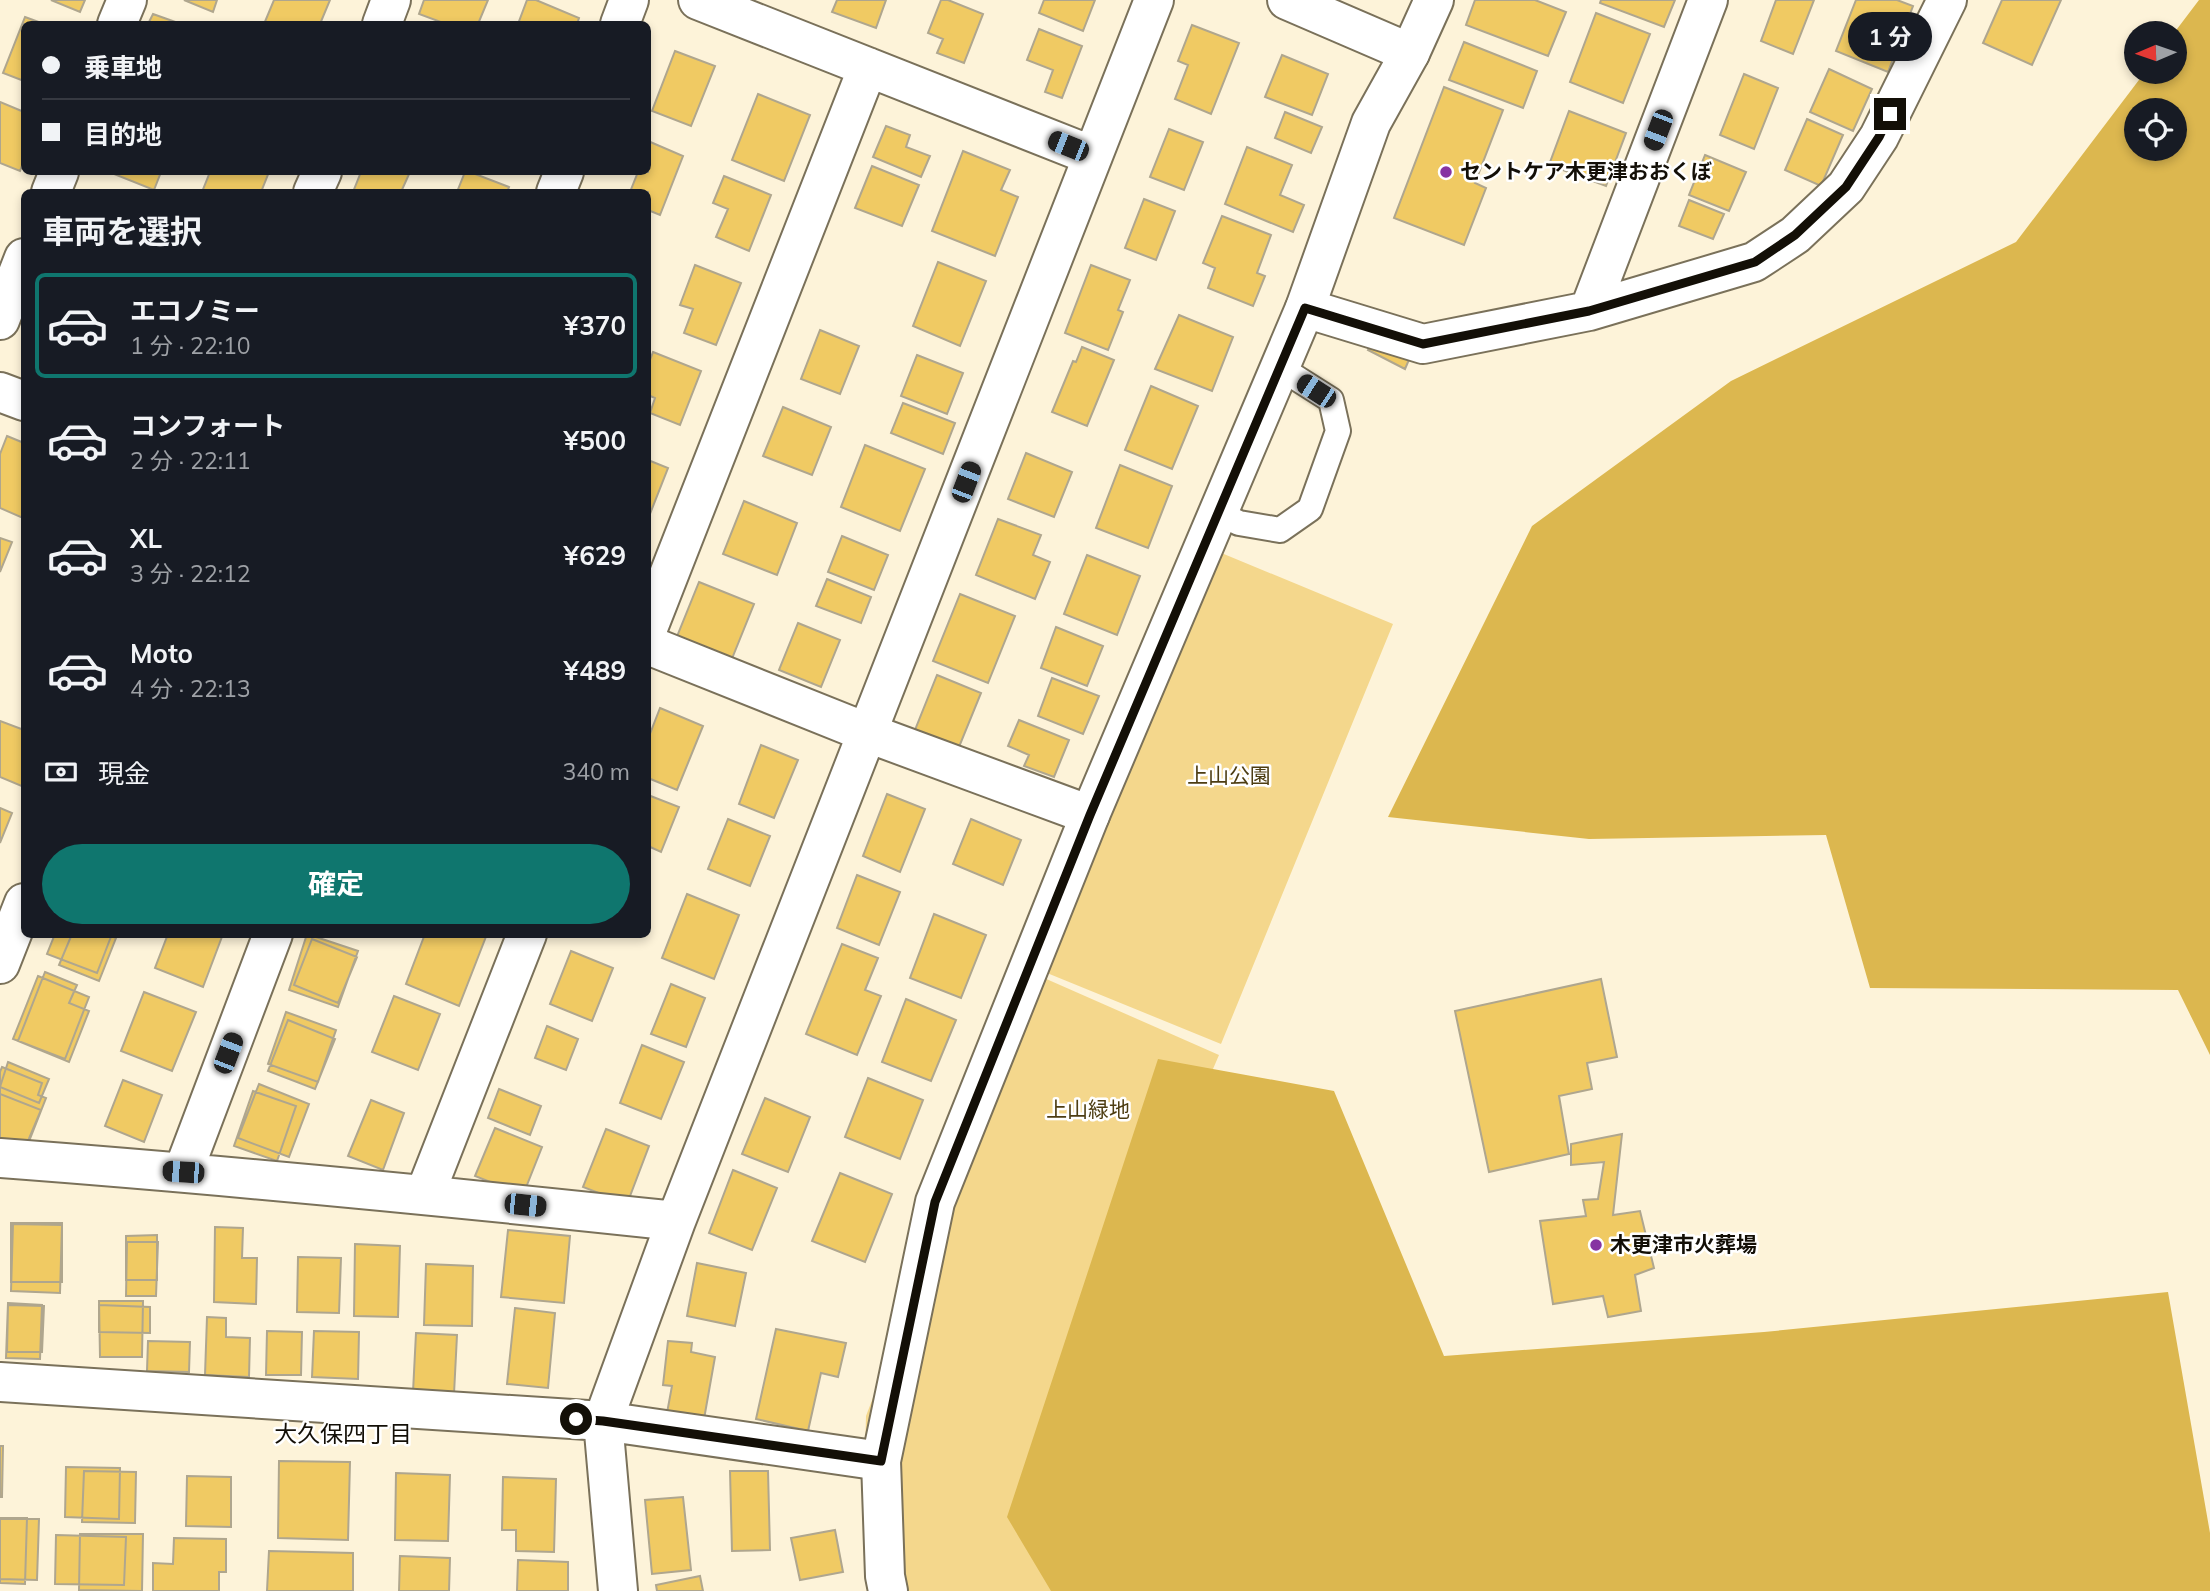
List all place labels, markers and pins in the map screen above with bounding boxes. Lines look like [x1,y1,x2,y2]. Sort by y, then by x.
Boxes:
place label: セントケア木更津おおくぼ [1460,158,1712,184]
marker: セントケア木更津おおくぼ [1438,164,1454,180]
place label: 木更津市火葬場 [1610,1231,1757,1257]
marker: 木更津市火葬場 [1588,1237,1604,1253]

